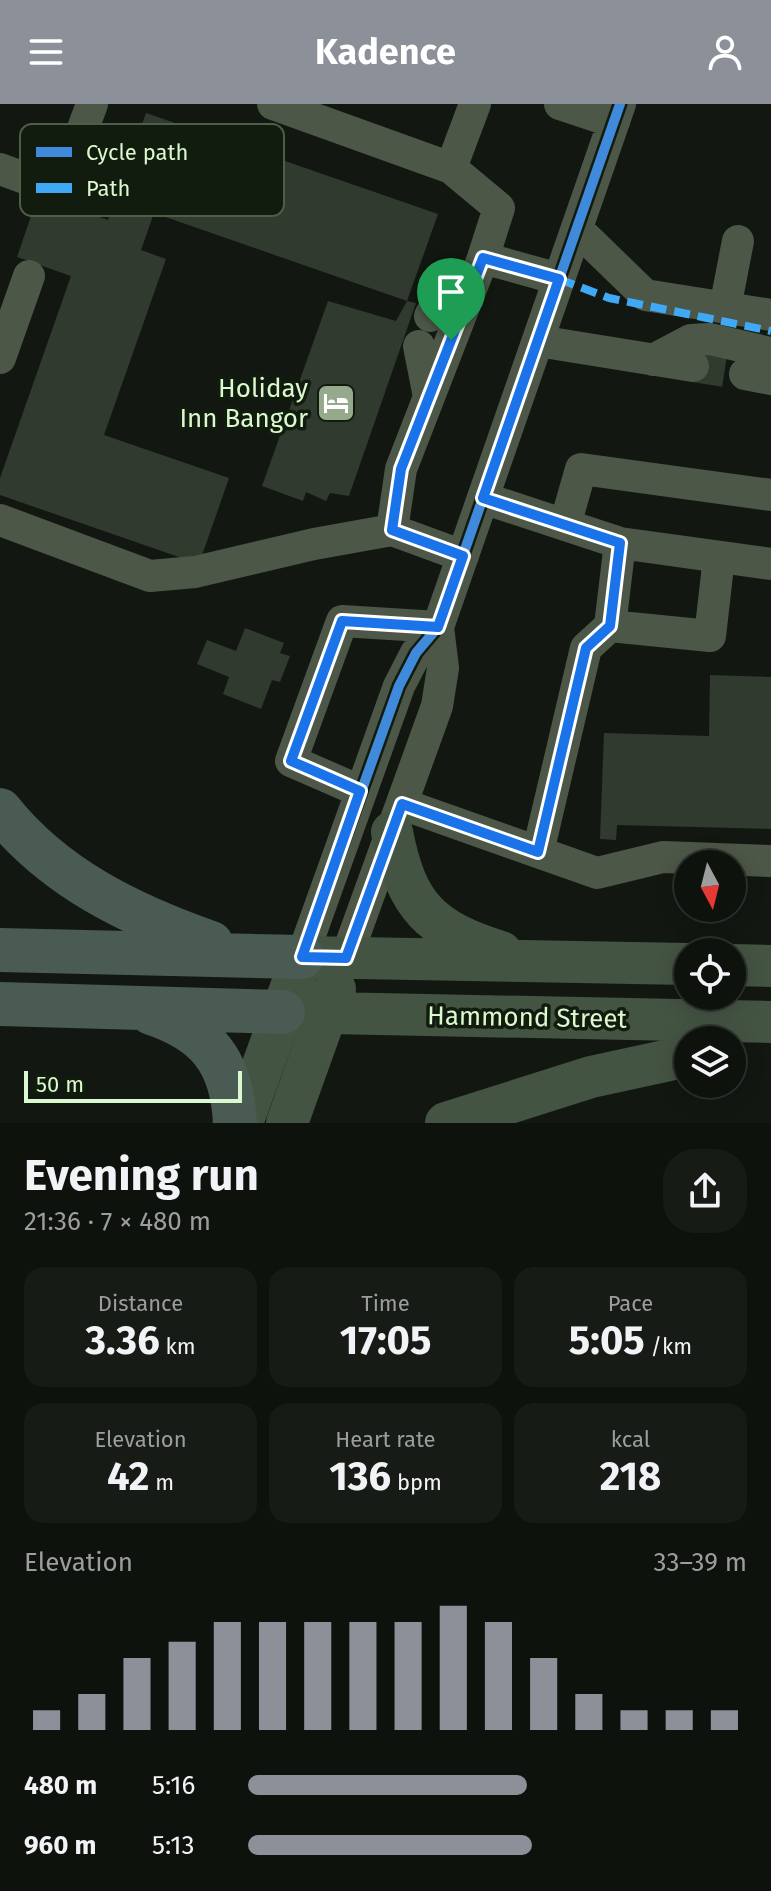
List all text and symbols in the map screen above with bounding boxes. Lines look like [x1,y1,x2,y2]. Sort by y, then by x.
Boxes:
icon: menu [24,30,68,74]
text: Kadence [315,30,456,74]
icon: person [703,30,747,74]
legend [20,124,284,216]
text: Cycle path [86,139,188,166]
text: Path [86,175,130,202]
pin [417,258,485,340]
icon: arrive [429,270,473,314]
place label: Holiday Inn Bangor [179,373,308,434]
hotel icon: Holiday Inn Bangor [315,382,357,424]
north arrow [674,850,746,922]
map controls [674,850,746,1098]
button: locate [674,938,746,1010]
street label: Hammond Street [427,1000,628,1035]
button: layers [674,1026,746,1098]
scale bar [24,1067,242,1103]
text: 50 m [36,1071,84,1098]
text: Evening run [24,1149,259,1202]
button: share [663,1149,747,1233]
text: 21:36 · 7 × 480 m [24,1206,211,1237]
text: Distance [98,1290,183,1317]
text: Time [361,1290,410,1317]
text: Pace [608,1290,653,1317]
text: 3.36 [85,1317,160,1365]
text: 17:05 [340,1317,431,1365]
text: 5:05 [569,1317,645,1365]
text: km [160,1333,196,1360]
text: /km [645,1333,692,1360]
text: Elevation [94,1426,187,1453]
text: Heart rate [335,1426,436,1453]
text: kcal [611,1426,650,1453]
text: 42 [107,1453,149,1501]
text: 136 [329,1453,391,1501]
text: 218 [600,1453,661,1501]
text: m [149,1469,174,1496]
text: bpm [391,1469,442,1496]
text: Elevation [24,1547,133,1578]
text: 33–39 m [654,1547,747,1578]
text: 480 m [24,1770,97,1801]
text: 5:16 [152,1770,195,1801]
text: 960 m [24,1830,97,1861]
text: 5:13 [152,1830,194,1861]

